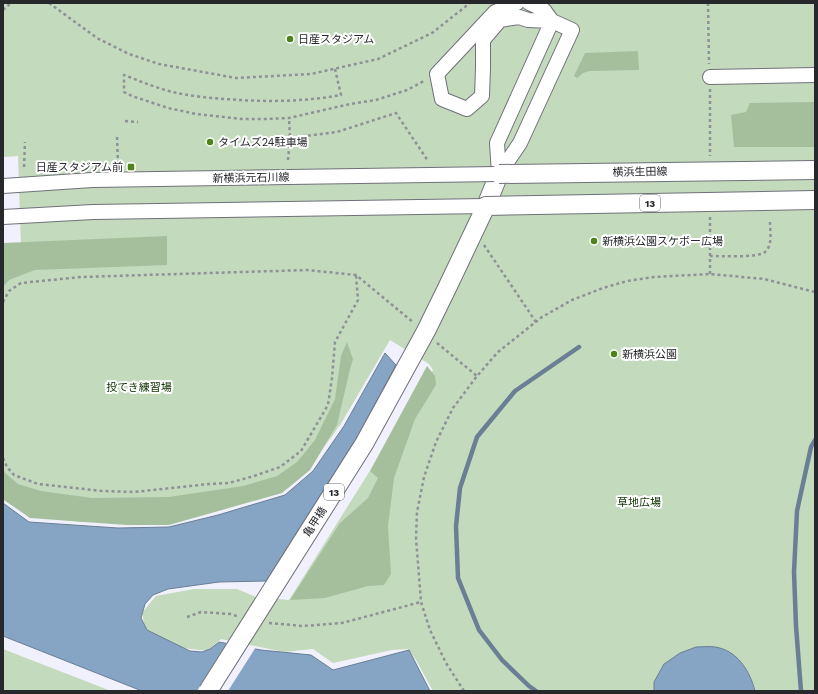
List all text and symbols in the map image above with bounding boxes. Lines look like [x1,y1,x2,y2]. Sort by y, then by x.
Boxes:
place label: 日産スタジアム [298,33,374,46]
marker: 日産スタジアム [285,34,295,44]
place label: タイムズ24駐車場 [218,136,308,149]
marker: タイムズ24駐車場 [205,137,215,147]
place label: 日産スタジアム前 [36,161,123,174]
marker: 日産スタジアム前 [126,162,136,172]
street label: 横浜生田線 [612,165,668,179]
street label: 新横浜元石川線 [212,171,290,185]
road number: 13 [640,195,660,211]
place label: 新横浜公園スケボー広場 [602,235,723,248]
marker: 新横浜公園スケボー広場 [589,236,599,246]
place label: 新横浜公園 [622,348,677,361]
marker: 新横浜公園 [609,349,619,359]
park label: 投てき練習場 [106,381,172,394]
road number: 13 [324,484,344,500]
park label: 草地広場 [617,496,661,509]
street label: 亀甲橋 [301,505,329,539]

